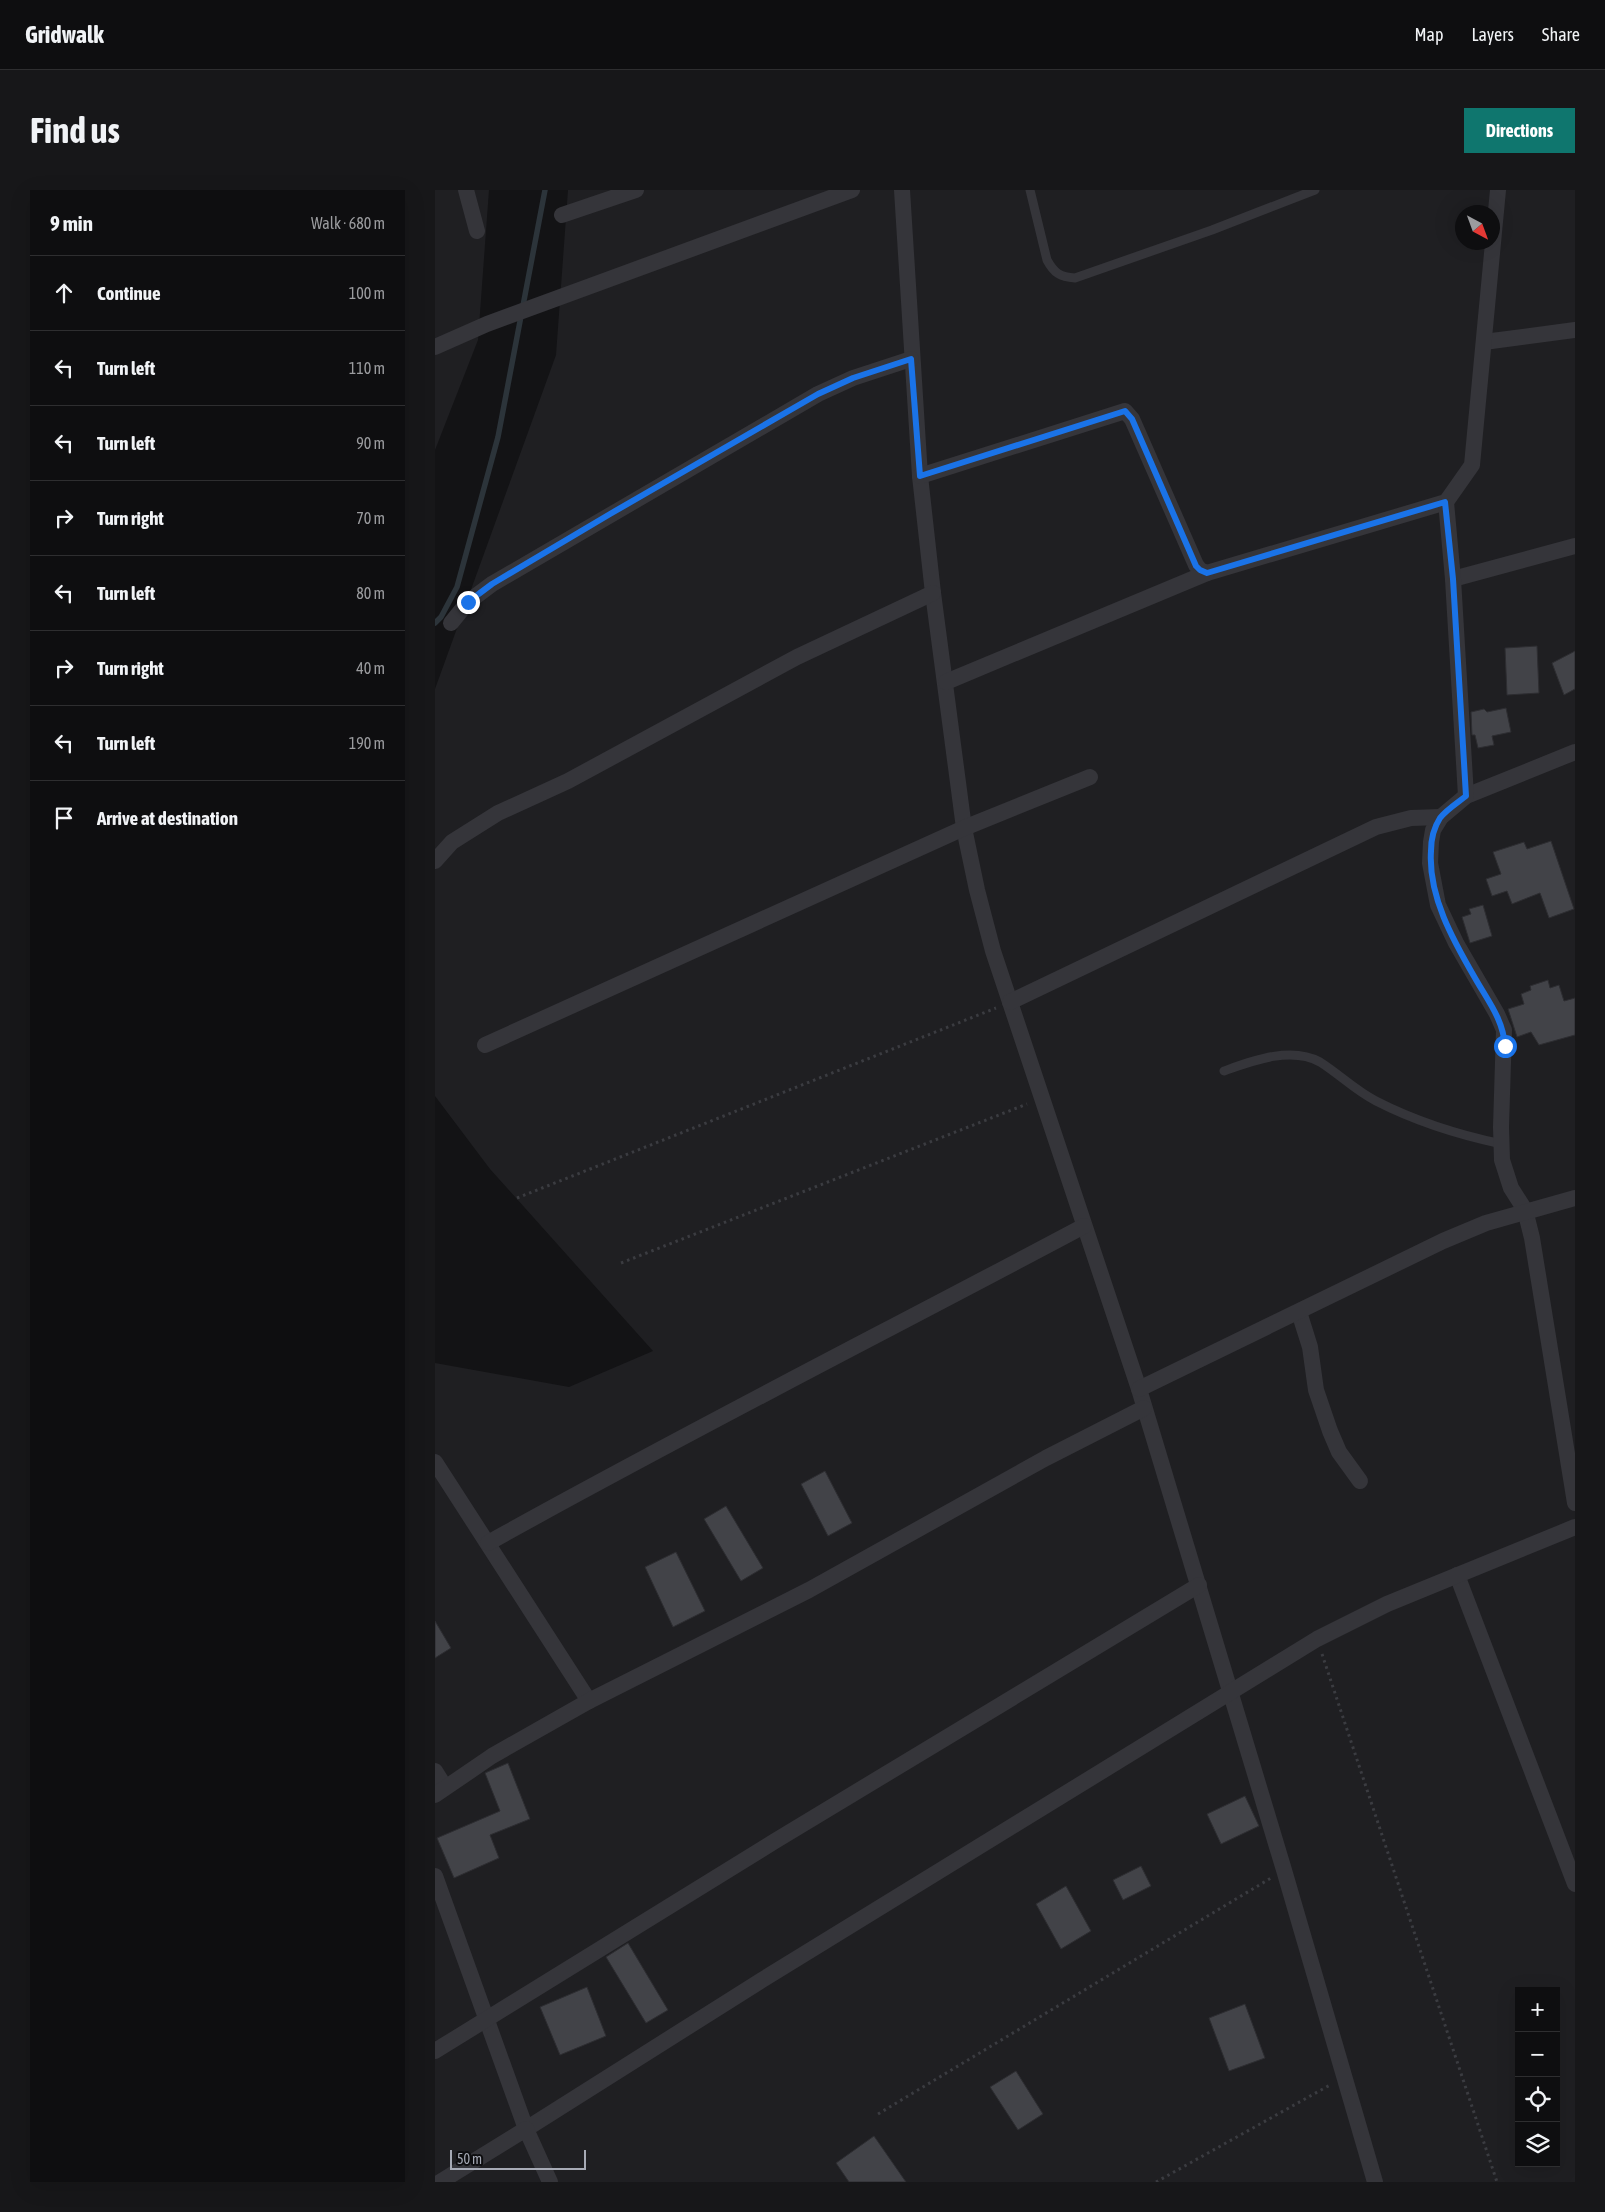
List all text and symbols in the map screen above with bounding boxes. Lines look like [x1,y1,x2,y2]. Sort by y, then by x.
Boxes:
text: Gridwalk [25,21,104,48]
text: Map [1414,24,1443,45]
text: Layers [1471,24,1514,45]
text: Share [1542,24,1580,45]
button: Directions [1464,108,1575,153]
text: Find us [30,110,120,150]
north arrow [1455,205,1500,250]
text: 9 min [50,211,93,235]
text: Walk · 680 m [311,214,385,232]
icon: ahead [50,279,78,307]
text: Continue [97,282,161,304]
text: 100 m [349,284,385,302]
icon: left [50,354,78,382]
text: Turn left [97,357,155,379]
text: 110 m [349,359,385,377]
icon: left [50,429,78,457]
text: Turn left [97,432,155,454]
text: 90 m [356,434,385,452]
icon: right [50,504,78,532]
text: Turn right [97,507,164,529]
text: 70 m [356,509,385,527]
icon: left [50,579,78,607]
text: Turn left [97,582,155,604]
text: 80 m [356,584,385,602]
route end [457,591,480,614]
icon: right [50,654,78,682]
text: Turn right [97,657,164,679]
text: 40 m [356,659,385,677]
icon: left [50,729,78,757]
text: Turn left [97,732,155,754]
text: 190 m [349,734,385,752]
icon: arrive [50,804,78,832]
text: Arrive at destination [97,807,238,829]
route start [1494,1035,1517,1058]
map controls [1515,1987,1560,2167]
button: + [1515,1987,1560,2032]
button: − [1515,2032,1560,2077]
button: locate [1515,2077,1560,2122]
button: layers [1515,2122,1560,2167]
scale bar [450,2147,586,2170]
text: 50 m [457,2151,482,2167]

